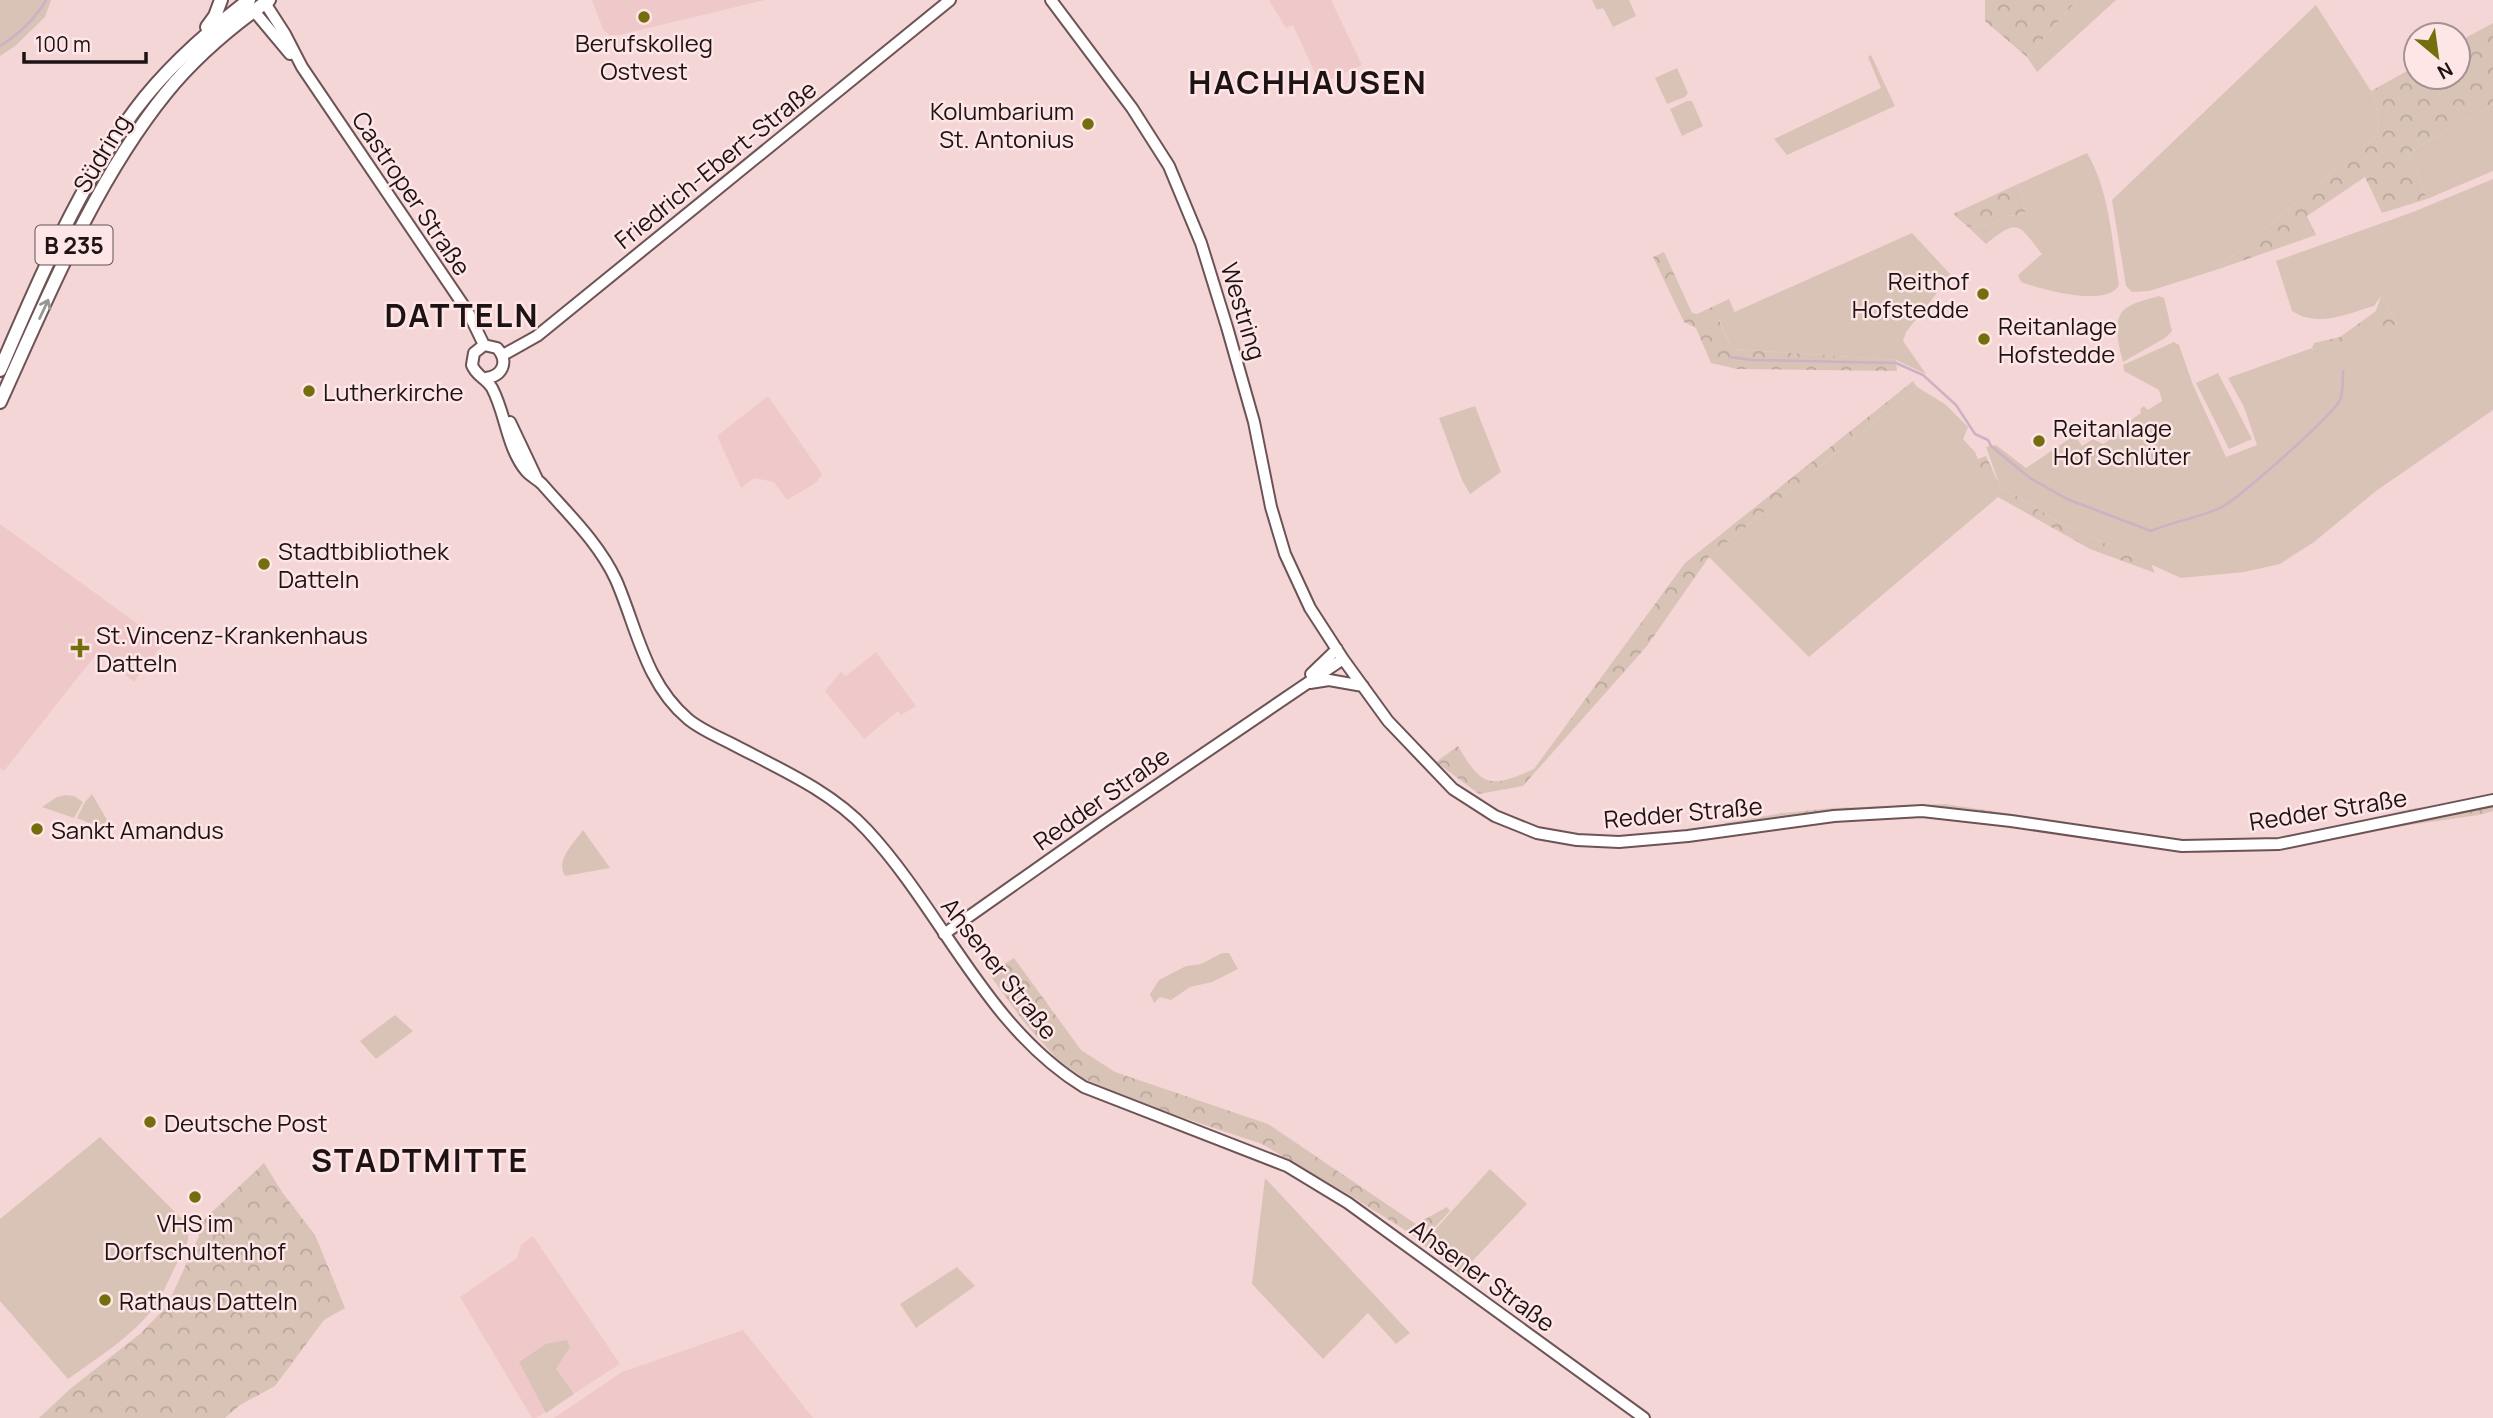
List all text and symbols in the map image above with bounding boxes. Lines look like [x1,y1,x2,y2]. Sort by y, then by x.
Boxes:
marker: Berufskolleg Ostvest [636,9,652,25]
scale bar [24,21,147,65]
north arrow [2402,21,2472,91]
place label: Berufskolleg Ostvest [575,26,713,87]
text: 100 m [35,30,91,58]
text: N [2433,56,2458,86]
district label: HACHHAUSEN [1188,60,1428,104]
street label: Friedrich-Ebert-Straße [607,72,823,256]
place label: Kolumbarium St. Antonius [930,94,1074,155]
street label: Castroper Straße [345,104,479,282]
street label: Südring [65,108,137,198]
marker: Kolumbarium St. Antonius [1080,116,1096,132]
road number: B 235 [36,226,112,264]
street label: Westring [1214,258,1274,364]
place label: Reithof Hofstedde [1852,264,1969,325]
marker: Reithof Hofstedde [1975,286,1991,302]
district label: DATTELN [385,293,539,337]
one-way arrow [38,299,51,320]
place label: Reitanlage Hofstedde [1998,309,2117,370]
marker: Reitanlage Hofstedde [1976,331,1992,347]
place label: Lutherkirche [323,375,464,408]
marker: Lutherkirche [301,383,317,399]
place label: Reitanlage Hof Schlüter [2053,411,2191,472]
marker: Reitanlage Hof Schlüter [2031,433,2047,449]
place label: Stadtbibliothek Datteln [278,534,450,595]
marker: Stadtbibliothek Datteln [256,556,272,572]
place label: St.Vincenz-Krankenhaus Datteln [96,618,368,679]
marker: St.Vincenz-Krankenhaus Datteln [70,638,90,658]
street label: Redder Straße [1026,739,1176,857]
street label: Redder Straße [2247,780,2409,838]
street label: Redder Straße [1602,789,1764,835]
place label: Sankt Amandus [51,813,224,846]
marker: Sankt Amandus [29,821,45,837]
street label: Ahsener Straße [934,890,1066,1046]
place label: Deutsche Post [164,1106,328,1139]
marker: Deutsche Post [142,1114,158,1130]
district label: STADTMITTE [311,1138,529,1182]
marker: VHS im Dorfschultenhof [187,1189,203,1205]
place label: VHS im Dorfschultenhof [104,1206,286,1267]
street label: Ahsener Straße [1404,1211,1562,1339]
place label: Rathaus Datteln [119,1284,297,1317]
marker: Rathaus Datteln [97,1292,113,1308]

